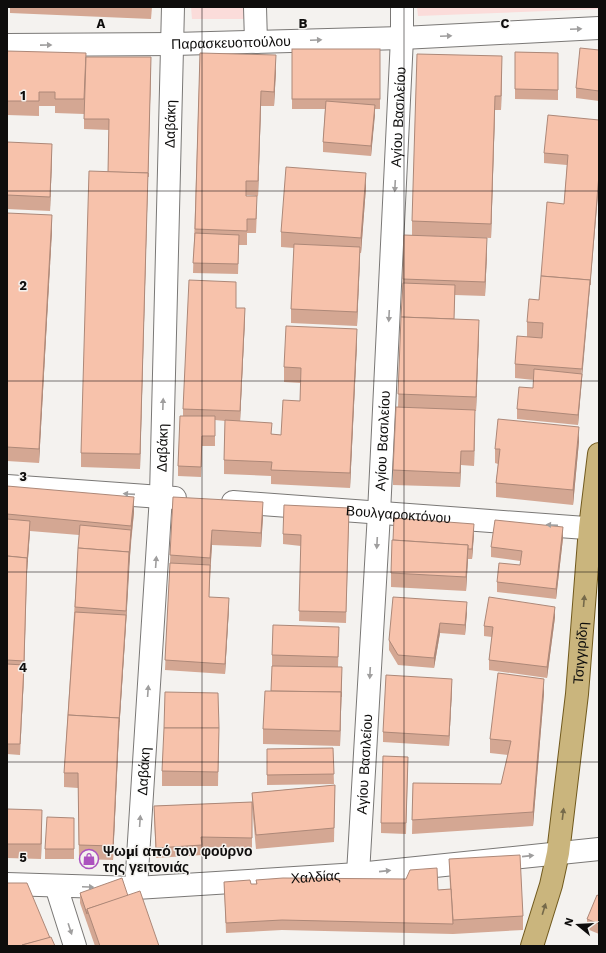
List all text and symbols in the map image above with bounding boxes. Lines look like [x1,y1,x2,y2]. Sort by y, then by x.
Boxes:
text: A [97,16,106,31]
text: B [299,16,308,31]
text: C [501,16,510,31]
one-way arrow [570,26,582,33]
one-way arrow [440,32,452,39]
street label: Παρασκευοπούλου [171,33,291,52]
one-way arrow [310,37,323,43]
one-way arrow [40,42,53,48]
street label: Αγίου Βασιλείου [388,67,409,168]
text: 1 [20,88,26,103]
street label: Δαβάκη [162,100,179,148]
one-way arrow [392,180,398,193]
text: 2 [19,278,27,293]
one-way arrow [385,310,392,322]
street label: Αγίου Βασιλείου [372,390,393,491]
one-way arrow [160,397,166,410]
street label: Δαβάκη [154,423,171,472]
text: 3 [19,469,27,484]
one-way arrow [123,491,135,498]
street label: Βουλγαροκτόνου [345,502,452,526]
one-way arrow [546,522,558,529]
one-way arrow [374,537,381,549]
one-way arrow [153,556,160,568]
one-way arrow [581,595,588,607]
street label: Τσιγγιρίδη [570,621,591,685]
text: 4 [19,660,28,675]
one-way arrow [366,667,373,679]
one-way arrow [145,685,152,697]
street label: Αγίου Βασιλείου [353,714,375,815]
street label: Δαβάκη [134,747,153,796]
one-way arrow [560,808,566,820]
one-way arrow [137,814,143,827]
place label: Ψωμί από τον φούρνο της γειτονιάς [103,843,253,875]
shop icon: Ψωμί από τον φούρνο της γειτονιάς [78,848,100,870]
text: 5 [19,850,27,865]
one-way arrow [522,853,535,859]
street label: Χαλδίας [290,867,341,886]
one-way arrow [379,868,391,874]
one-way arrow [82,884,95,890]
one-way arrow [541,903,547,915]
north arrow [558,905,598,945]
text: N [562,916,576,928]
one-way arrow [67,924,73,936]

